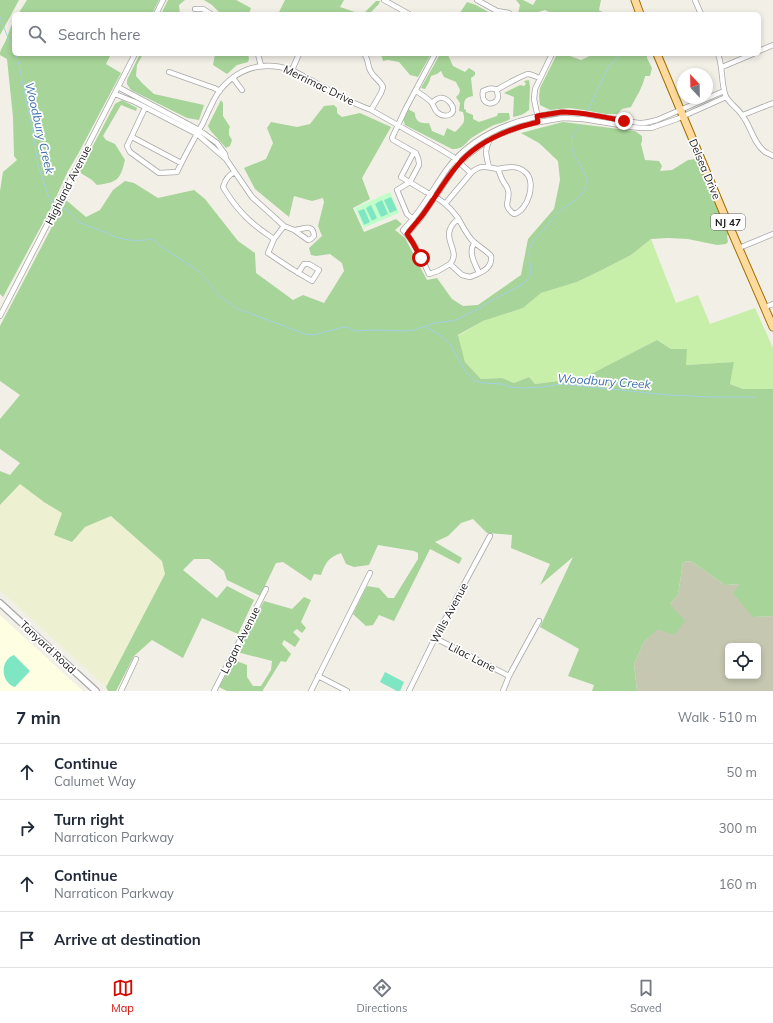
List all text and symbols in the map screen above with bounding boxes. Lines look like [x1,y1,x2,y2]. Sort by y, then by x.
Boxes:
search box [12,12,761,56]
icon: search [26,23,48,45]
text: Search here [58,25,140,44]
street label: Merrimac Drive [281,62,357,108]
north arrow [677,68,713,104]
water label: Woodbury Creek [22,81,58,176]
route end [615,112,633,130]
street label: Delsea Drive [686,137,724,201]
street label: Highland Avenue [42,143,94,227]
road number: NJ 47 [711,214,745,230]
route start [412,249,430,267]
water label: Woodbury Creek [557,370,652,392]
street label: Wills Avenue [427,580,471,646]
street label: Logan Avenue [217,604,263,676]
street label: Tanyard Road [17,617,79,677]
street label: Lilac Lane [446,639,498,675]
map controls [725,643,761,679]
button: locate [725,643,761,679]
text: 7 min [16,707,61,728]
text: Walk · 510 m [678,709,757,725]
text: Continue [54,754,117,773]
icon: ahead [16,761,38,783]
text: 50 m [727,764,757,780]
text: Calumet Way [54,773,136,789]
text: Turn right [54,810,124,829]
icon: right [16,817,38,839]
text: 300 m [719,820,757,836]
text: Narraticon Parkway [54,829,174,845]
text: Continue [54,866,117,885]
icon: ahead [16,873,38,895]
text: 160 m [719,876,757,892]
text: Narraticon Parkway [54,885,174,901]
icon: arrive [16,929,38,951]
text: Arrive at destination [54,930,201,949]
tab: Map [111,977,134,1015]
tab: Directions [357,977,407,1015]
tab: Saved [630,977,662,1015]

